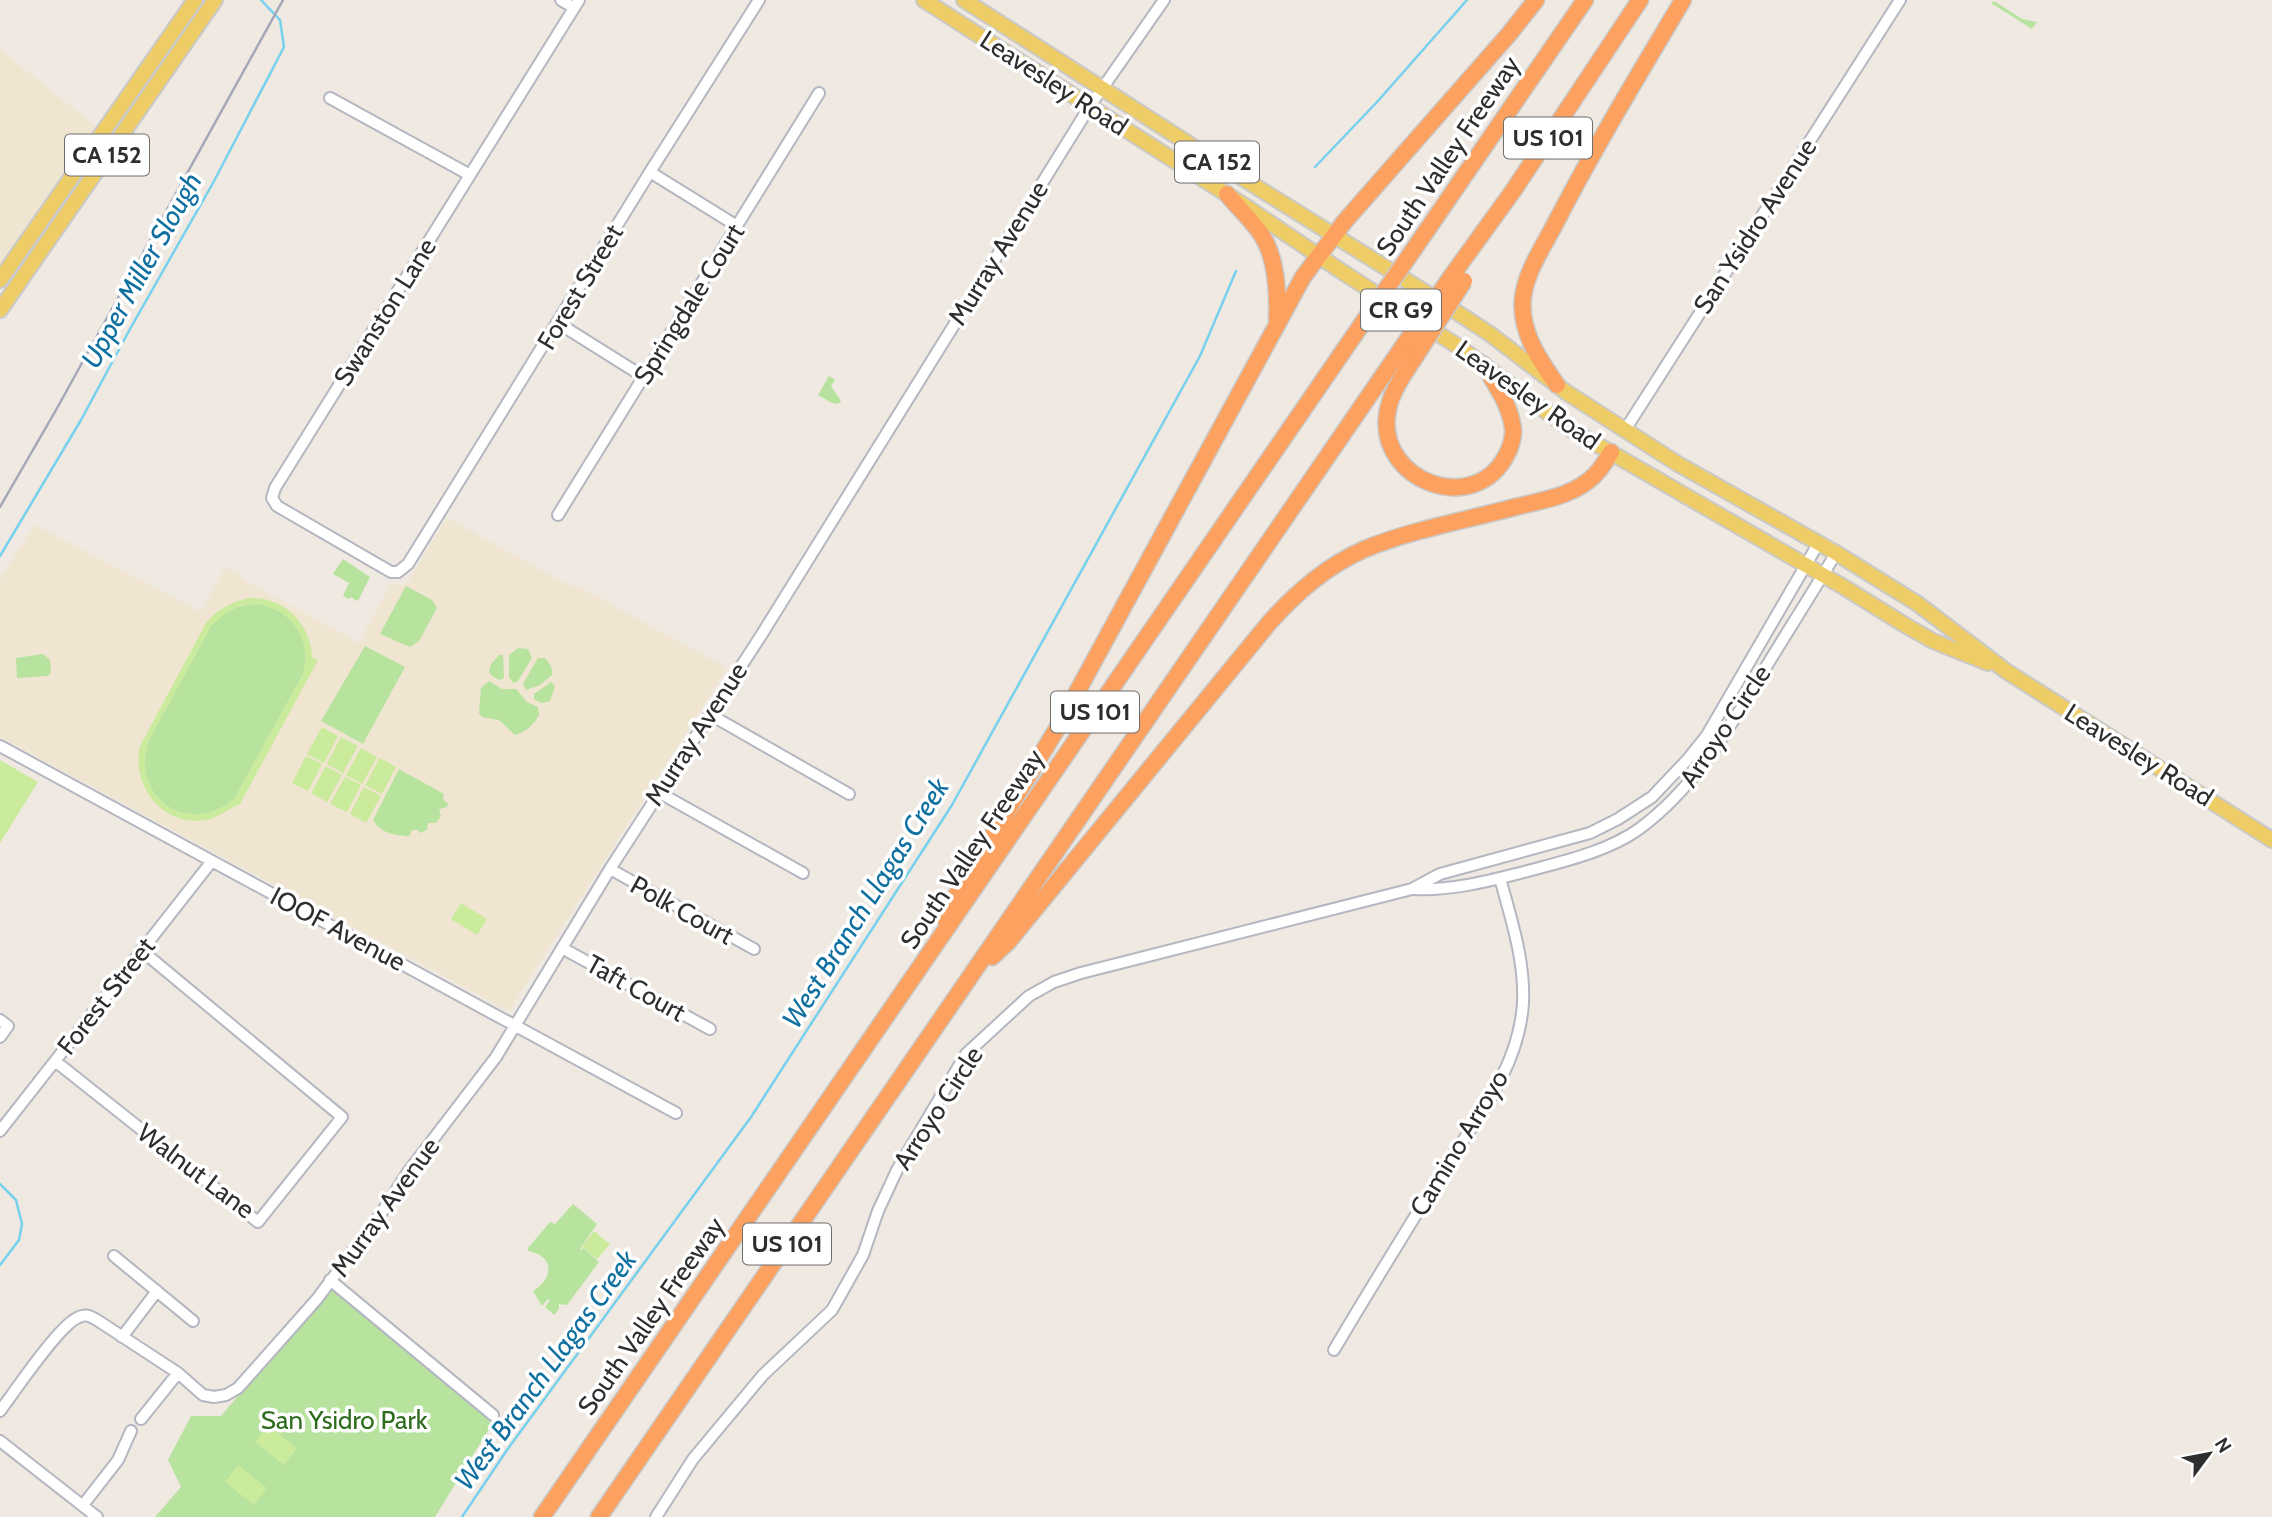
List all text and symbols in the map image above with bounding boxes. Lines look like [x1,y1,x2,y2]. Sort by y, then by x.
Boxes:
street label: Leavesley Road [974,23,1134,143]
street label: South Valley Freeway [1369,50,1527,262]
road number: US 101 [1504,118,1592,158]
street label: San Ysidro Avenue [1687,133,1823,319]
road number: CA 152 [65,134,149,176]
road number: CA 152 [1175,142,1259,182]
water label: Upper Miller Slough [73,166,209,374]
street label: Murray Avenue [941,175,1055,331]
street label: Forest Street [530,218,630,355]
street label: Springdale Court [627,218,751,390]
street label: Swanston Lane [327,232,443,392]
road number: CR G9 [1361,290,1441,330]
street label: Leavesley Road [1449,333,1607,457]
street label: Murray Avenue [638,656,754,812]
street label: Arroyo Circle [1672,659,1778,793]
road number: US 101 [1051,692,1139,732]
street label: Leavesley Road [2059,697,2219,813]
street label: South Valley Freeway [893,743,1051,955]
water label: West Branch Llagas Creek [774,771,956,1034]
street label: Polk Court [625,869,739,952]
street label: IOOF Avenue [265,880,411,978]
street label: Forest Street [50,931,162,1061]
street label: Taft Court [581,948,691,1028]
street label: Arroyo Circle [886,1040,990,1176]
street label: Camino Arroyo [1403,1064,1515,1222]
street label: Walnut Lane [131,1117,261,1225]
street label: Murray Avenue [324,1131,446,1283]
street label: South Valley Freeway [571,1211,731,1421]
road number: US 101 [743,1224,831,1264]
water label: West Branch Llagas Creek [447,1243,644,1496]
park label: San Ysidro Park [261,1404,428,1436]
north arrow [2174,1419,2244,1489]
text: N [2210,1433,2236,1457]

